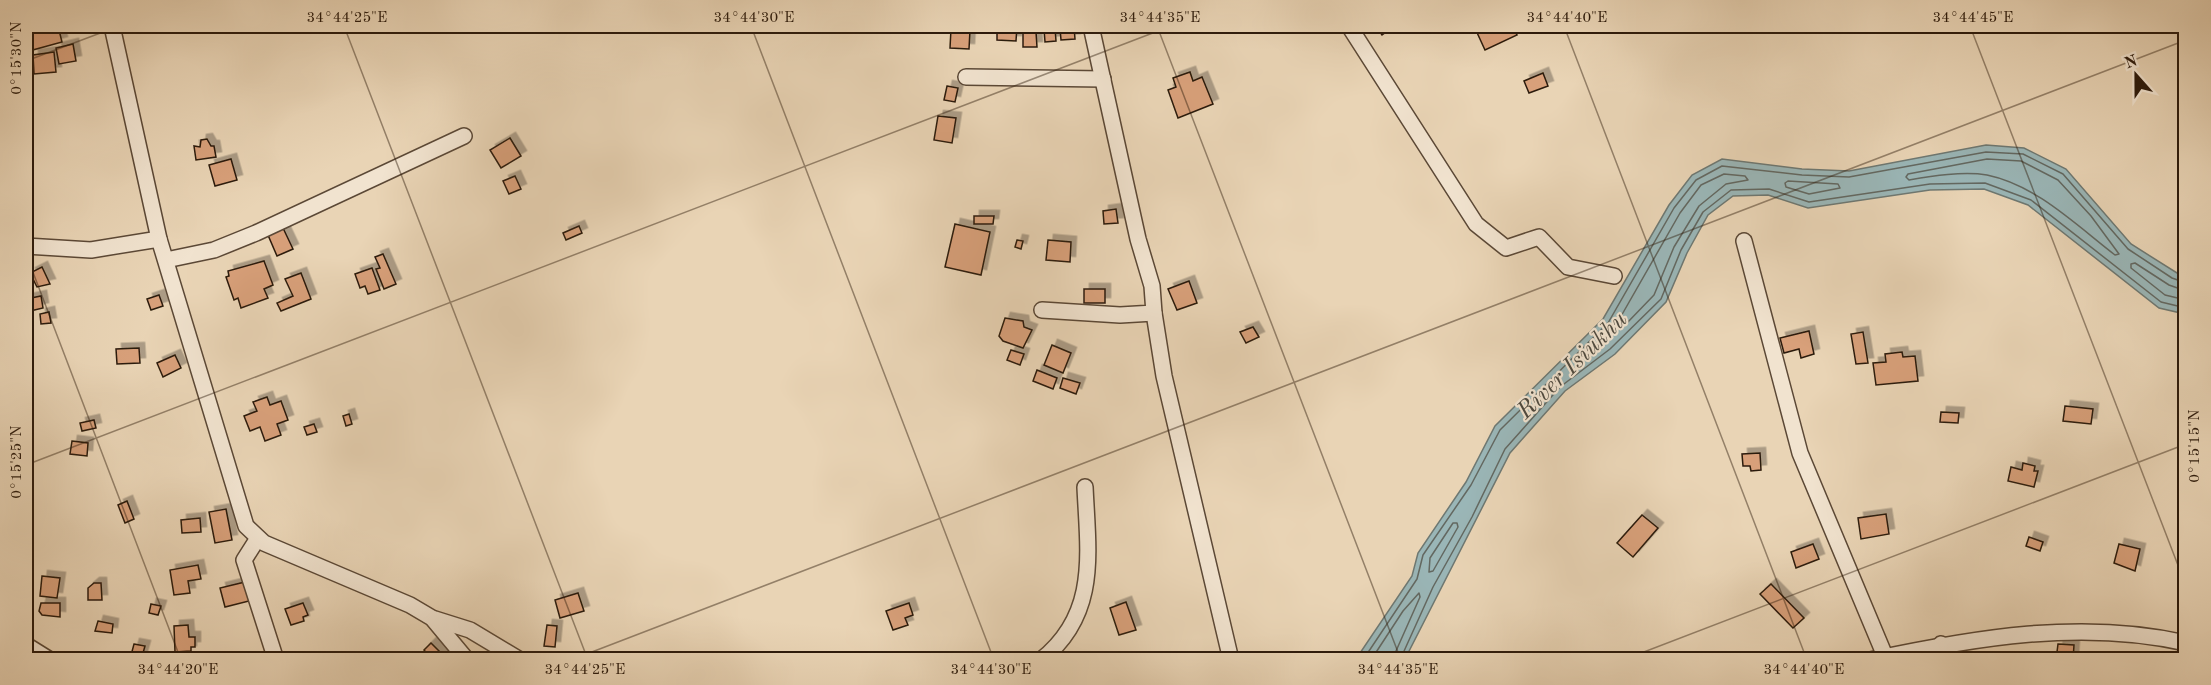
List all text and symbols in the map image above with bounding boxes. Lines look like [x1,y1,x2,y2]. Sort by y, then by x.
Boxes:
text: 34°44'25"E [307,11,387,26]
text: 34°44'30"E [714,11,794,26]
text: 34°44'35"E [1120,11,1200,26]
text: 34°44'40"E [1527,11,1607,26]
text: 34°44'45"E [1933,11,2013,26]
text: 0°15'30"N [10,21,25,95]
north arrow [2106,45,2166,105]
text: N [2123,53,2141,73]
water label: River Isiukhu [1513,308,1633,425]
text: 0°15'15"N [2188,409,2203,483]
text: 0°15'25"N [10,425,25,499]
text: 34°44'20"E [138,663,218,678]
text: 34°44'25"E [545,663,625,678]
text: 34°44'30"E [951,663,1031,678]
text: 34°44'35"E [1358,663,1438,678]
text: 34°44'40"E [1764,663,1844,678]

